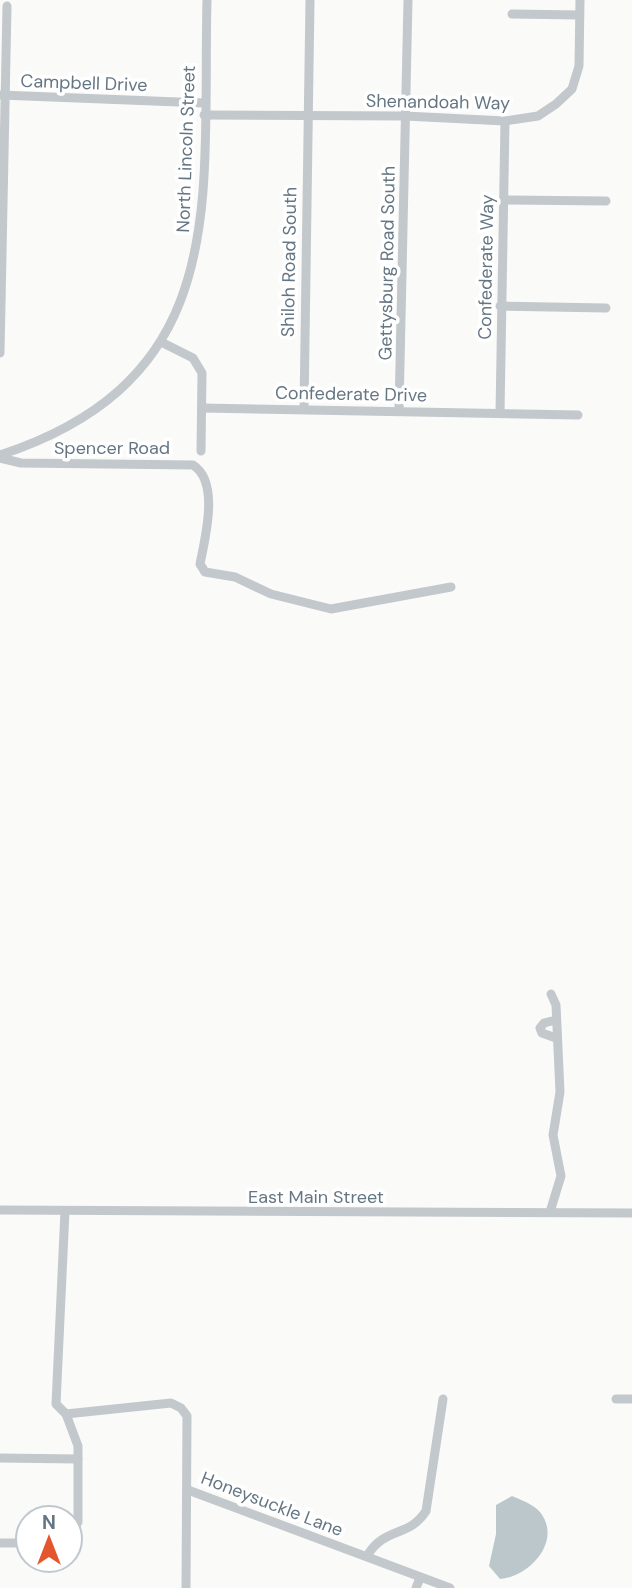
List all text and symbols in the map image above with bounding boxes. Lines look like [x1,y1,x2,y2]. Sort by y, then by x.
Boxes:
street label: North Lincoln Street [171,65,201,233]
street label: Campbell Drive [20,69,148,97]
street label: Shenandoah Way [366,89,510,115]
street label: Gettysburg Road South [373,166,401,360]
street label: Shiloh Road South [276,187,302,337]
street label: Confederate Way [473,194,499,340]
street label: Confederate Drive [275,381,427,407]
street label: Spencer Road [54,436,170,460]
street label: East Main Street [248,1185,384,1209]
street label: Honeysuckle Lane [198,1466,346,1542]
north arrow [14,1504,84,1574]
text: N [42,1510,56,1535]

